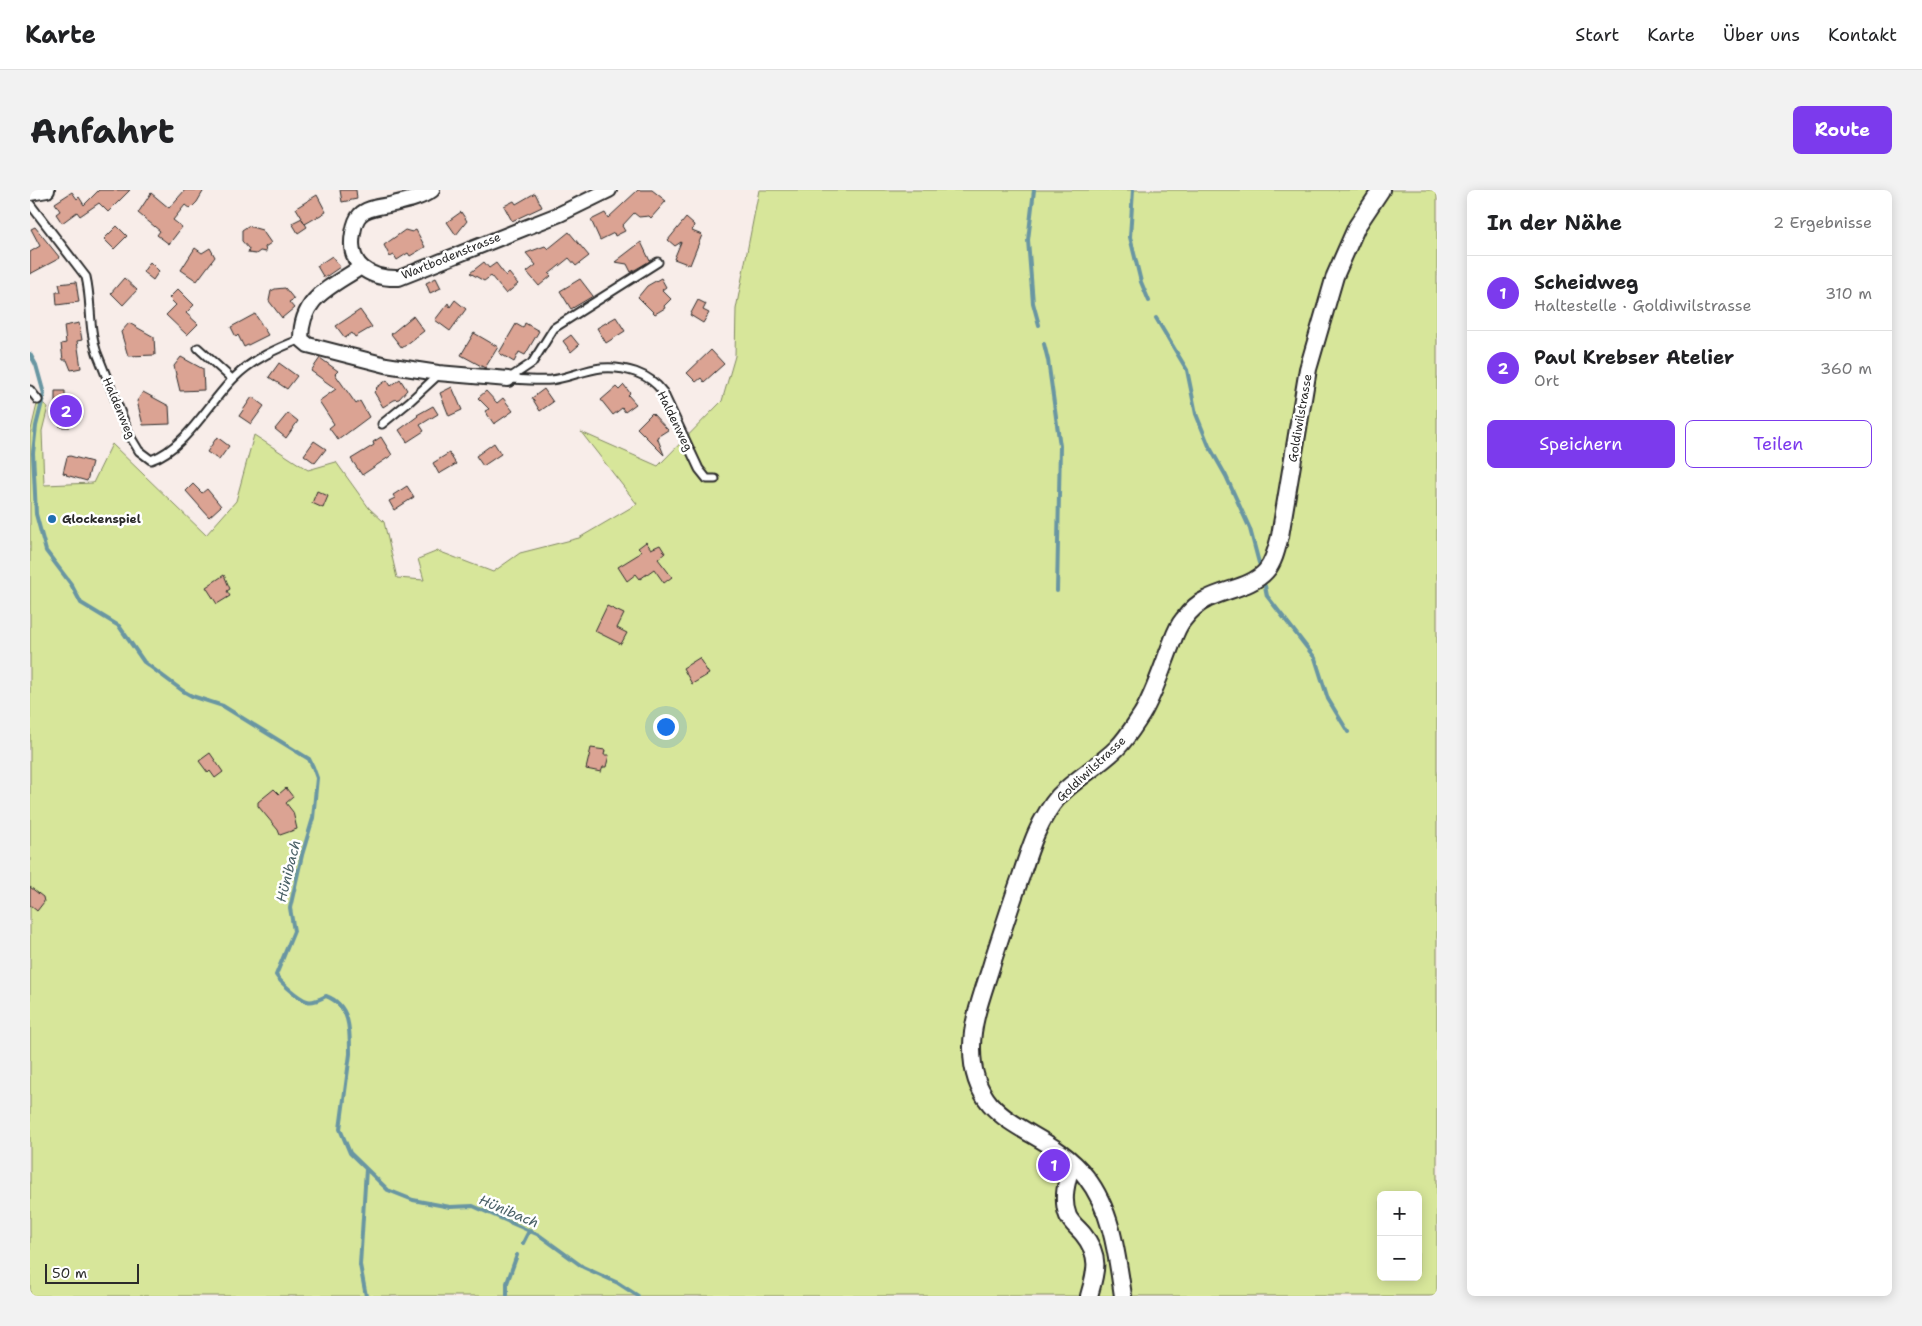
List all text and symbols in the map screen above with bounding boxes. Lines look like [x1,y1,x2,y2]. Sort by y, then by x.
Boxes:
text: Karte [25,19,96,51]
text: Start [1575,23,1619,47]
text: Karte [1647,23,1695,47]
text: Über uns [1723,23,1800,47]
text: Kontakt [1828,23,1897,47]
button: Route [1793,106,1892,154]
text: Anfahrt [30,107,174,154]
text: In der Nähe [1487,209,1622,237]
text: 2 Ergebnisse [1773,212,1872,233]
street label: Wartbodenstrasse [399,229,503,283]
text: Scheidweg [1534,270,1638,295]
text: 1 [1499,283,1507,304]
text: 310 m [1825,283,1872,304]
text: Haltestelle · Goldiwilstrasse [1534,295,1751,316]
text: Paul Krebser Atelier [1534,345,1734,370]
text: 2 [1497,358,1509,379]
text: 360 m [1820,358,1872,379]
text: Ort [1534,370,1560,391]
street label: Goldiwilstrasse [1284,372,1316,463]
street label: Haldenweg [99,375,139,441]
street label: Haldenweg [654,388,696,454]
pin: 2 [50,392,82,430]
button: Speichern [1487,420,1675,468]
button: Teilen [1685,420,1872,468]
place label: Glockenspiel [62,511,141,527]
marker: Glockenspiel [46,513,58,525]
your location [653,714,679,740]
street label: Goldiwilstrasse [1053,733,1129,805]
water label: Hünibach [272,838,304,904]
pin: 1 [1038,1146,1070,1184]
water label: Hünibach [476,1190,542,1232]
map controls [1377,1191,1422,1281]
button: + [1377,1191,1422,1236]
button: − [1377,1236,1422,1281]
scale bar [45,1261,139,1284]
text: 50 m [52,1264,87,1282]

